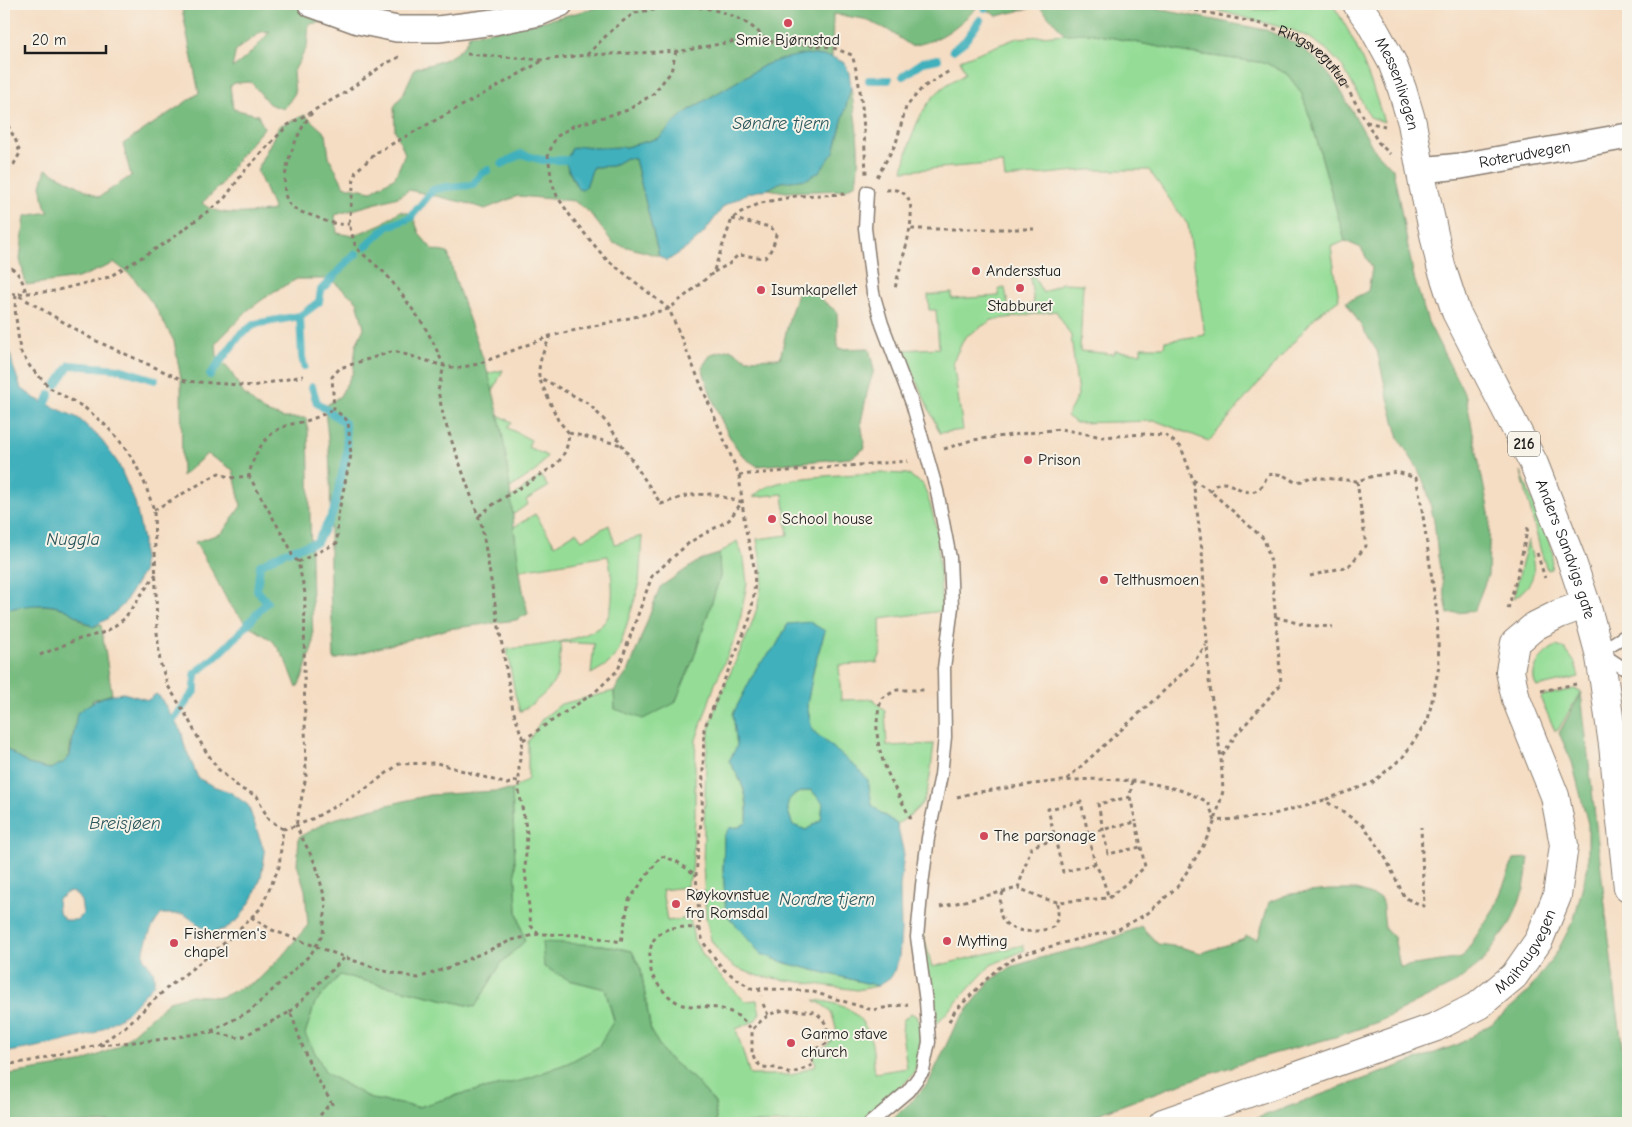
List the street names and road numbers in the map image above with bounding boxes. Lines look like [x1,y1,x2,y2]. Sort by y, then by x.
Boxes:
street label: Ringsvegutua [1275,21,1353,90]
street label: Messenlivegen [1371,34,1422,132]
street label: Roterudvegen [1478,137,1572,172]
road number: 216 [1508,432,1540,456]
street label: Anders Sandvigs gate [1532,477,1599,621]
street label: Maihaugvegen [1491,907,1560,997]

